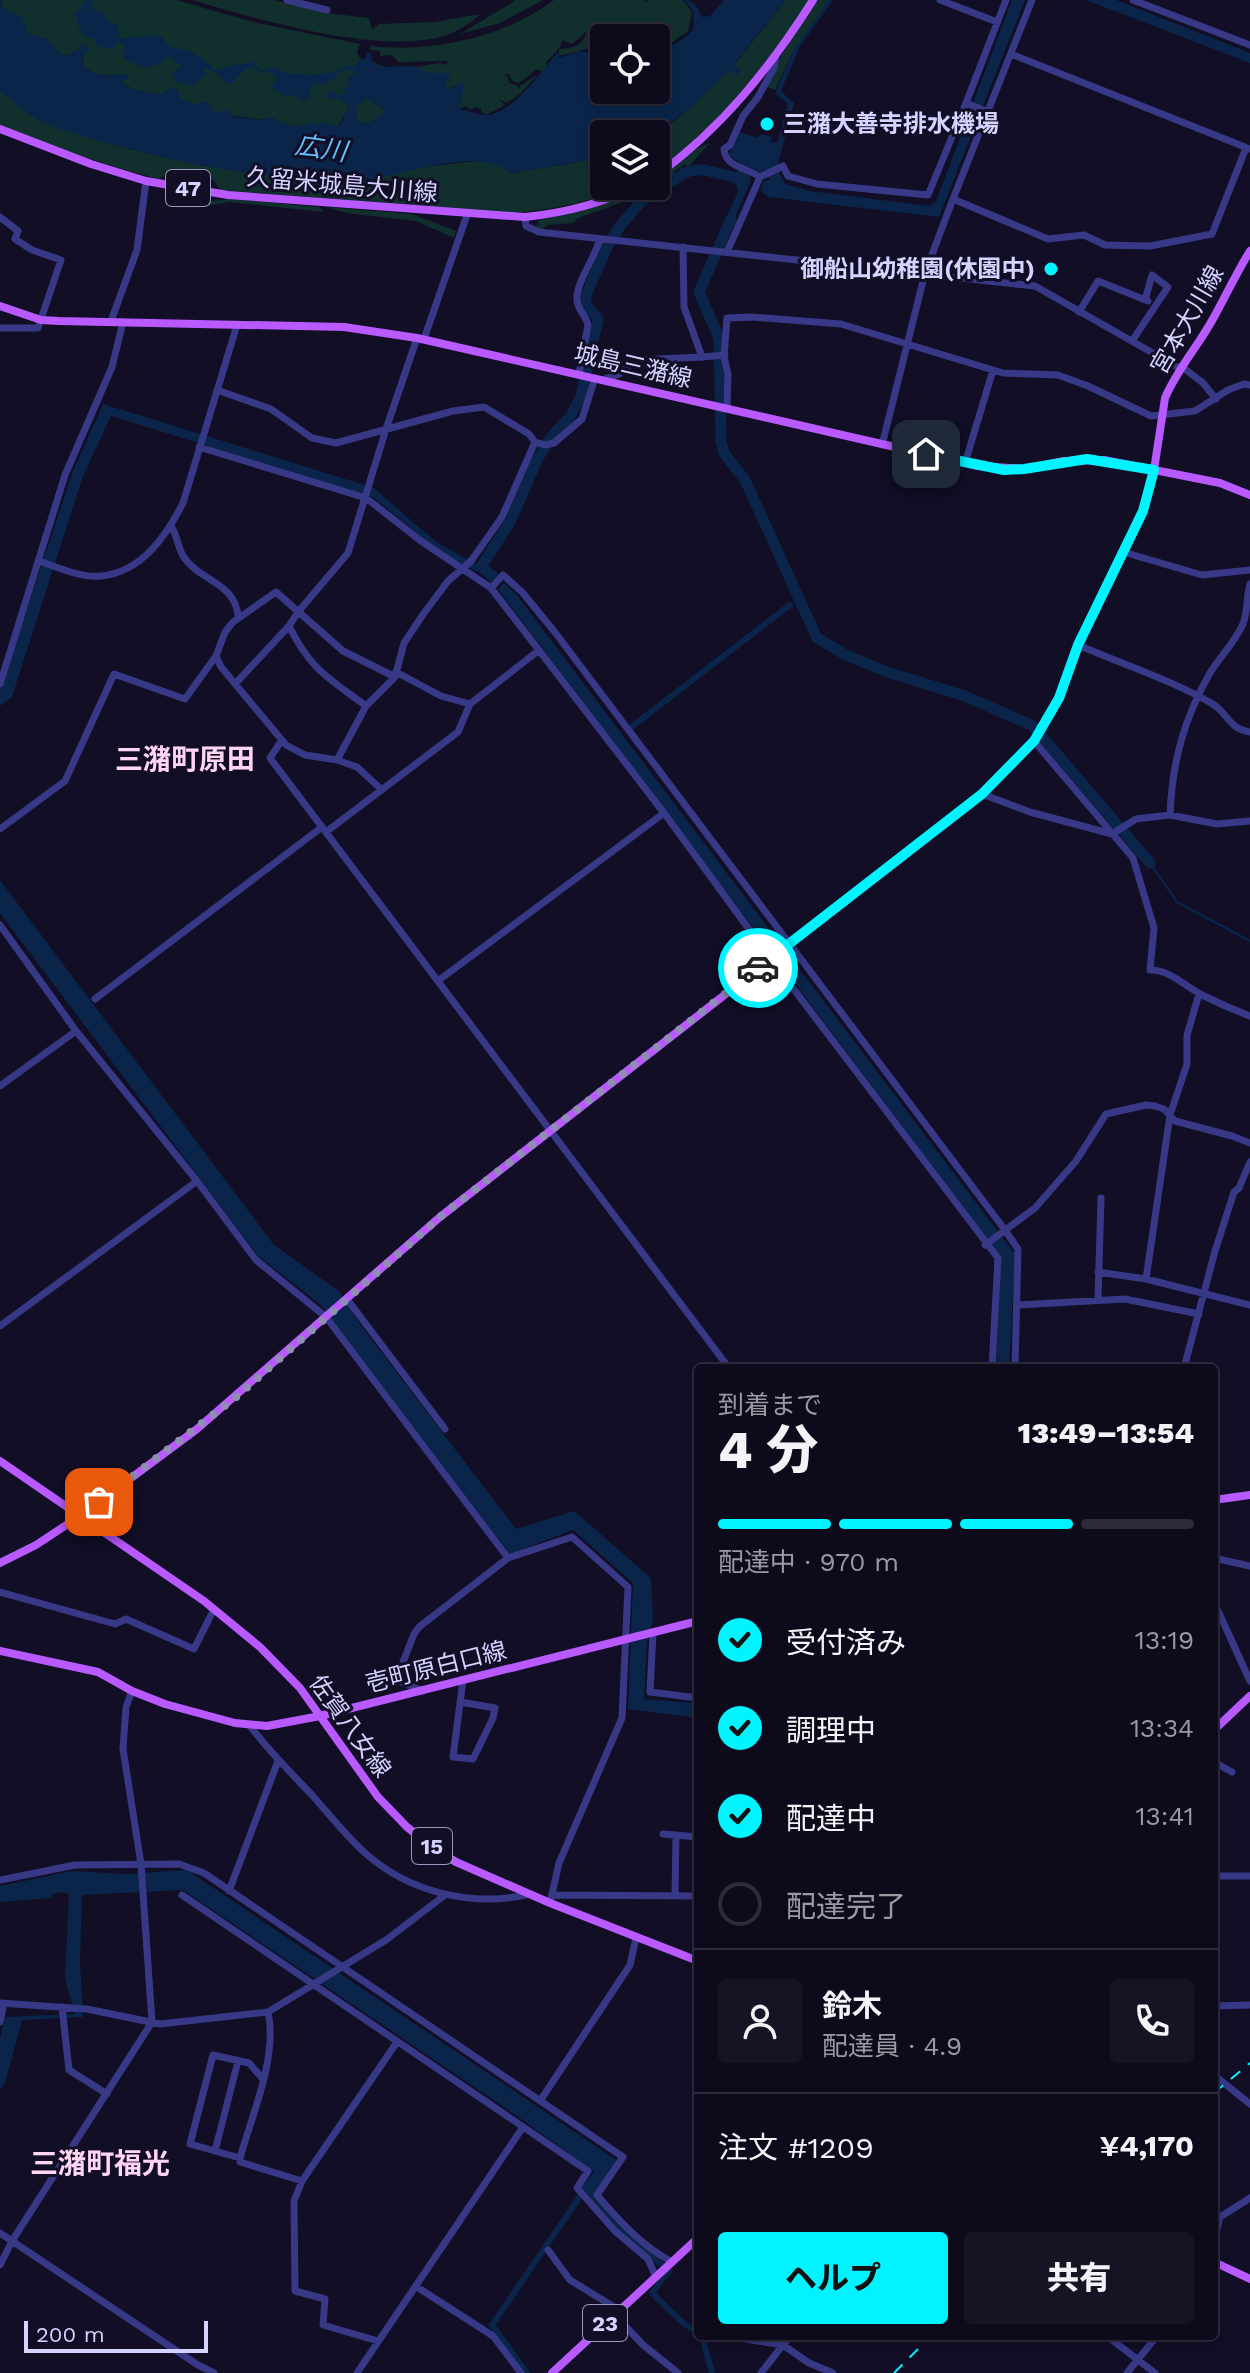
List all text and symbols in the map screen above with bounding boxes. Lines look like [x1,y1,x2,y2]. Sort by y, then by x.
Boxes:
map controls [590,24,670,200]
button: locate [590,24,670,104]
place label: 三潴大善寺排水機場 [783,110,999,138]
marker: 三潴大善寺排水機場 [758,115,776,133]
button: layers [590,120,670,200]
water label: 広川 [293,130,352,167]
street label: 久留米城島大川線 [245,163,439,207]
road number: 47 [166,170,210,206]
place label: 御船山幼稚園(休園中) [800,255,1035,283]
marker: 御船山幼稚園(休園中) [1042,260,1060,278]
street label: 宮本大川線 [1145,261,1229,379]
street label: 城島三潴線 [571,339,695,393]
pin [892,420,960,488]
icon: home [904,432,948,476]
district label: 三潴町原田 [115,743,255,776]
courier [718,928,798,1008]
icon: car [736,946,780,990]
text: 到着まで [718,1390,822,1420]
text: 13:49–13:54 [1018,1415,1194,1450]
text: 4 分 [718,1420,818,1481]
pin [65,1468,133,1536]
icon: bag [77,1480,121,1524]
text: 配達中 · 970 m [718,1547,899,1577]
icon: check [718,1618,762,1662]
text: 受付済み [786,1625,906,1660]
text: 13:19 [1135,1625,1194,1655]
street label: 壱町原白口線 [363,1636,509,1698]
street label: 佐賀八女線 [303,1669,397,1783]
icon: check [718,1706,762,1750]
text: 調理中 [786,1713,876,1748]
text: 13:34 [1130,1713,1194,1743]
icon: check [718,1794,762,1838]
text: 配達中 [786,1801,876,1836]
text: 13:41 [1135,1801,1194,1831]
road number: 15 [412,1828,452,1864]
text: 配達完了 [786,1889,906,1924]
button: person [718,1979,802,2063]
button: phone [1110,1979,1194,2063]
text: 鈴木 [822,1988,882,2023]
text: 配達員 · 4.9 [822,2031,962,2061]
text: ¥4,170 [1099,2128,1194,2163]
text: 注文 #1209 [718,2130,874,2165]
district label: 三潴町福光 [30,2147,170,2180]
button: ヘルプ [718,2232,948,2324]
button: 共有 [964,2232,1194,2324]
road number: 23 [583,2305,627,2341]
scale bar [24,2317,208,2353]
text: 200 m [36,2322,105,2347]

